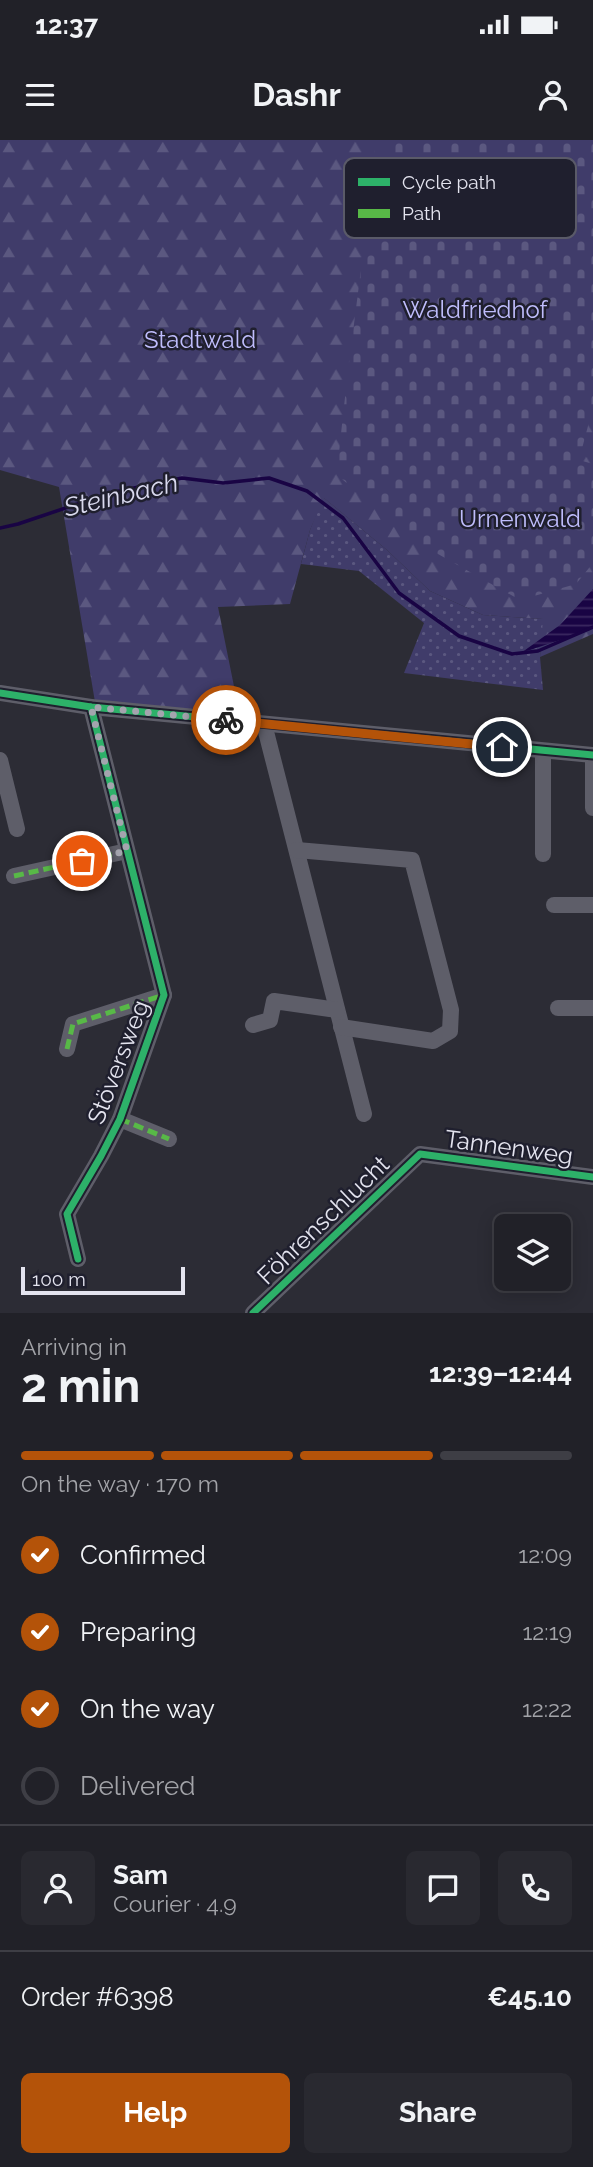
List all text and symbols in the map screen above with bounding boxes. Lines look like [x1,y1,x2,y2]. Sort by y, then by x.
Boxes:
text: 12:37 [35,10,98,40]
icon: menu [21,76,59,114]
text: Dashr [252,76,341,113]
icon: person [534,76,572,114]
legend [344,158,576,238]
text: Cycle path [402,171,496,193]
text: Path [402,202,441,224]
park label: Waldfriedhof [403,295,549,324]
park label: Stadtwald [144,325,256,354]
water label: Steinbach [60,467,181,523]
park label: Urnenwald [459,504,581,533]
courier [191,685,261,755]
icon: bike [207,701,245,739]
pin [472,717,532,777]
icon: home [483,728,521,766]
pin [52,831,112,891]
icon: bag [63,842,101,880]
street label: Stöversweg [81,996,155,1128]
street label: Tannenweg [443,1124,575,1170]
street label: Föhrenschlucht [251,1150,395,1290]
map controls [494,1214,571,1291]
button: layers [494,1214,571,1291]
scale bar [21,1264,186,1296]
text: 100 m [32,1268,86,1290]
text: Arriving in [21,1333,127,1360]
text: 12:39–12:44 [429,1358,572,1388]
text: 2 min [21,1359,140,1413]
text: On the way · 170 m [21,1470,219,1497]
icon: check [21,1536,59,1574]
text: Confirmed [80,1540,206,1570]
text: 12:09 [518,1541,572,1568]
icon: check [21,1613,59,1651]
text: Preparing [80,1617,196,1647]
text: 12:19 [523,1618,572,1645]
icon: check [21,1690,59,1728]
text: On the way [80,1694,215,1724]
text: 12:22 [522,1695,572,1722]
text: Delivered [80,1771,195,1801]
button: person [21,1851,95,1925]
button: chat [406,1851,480,1925]
button: phone [498,1851,572,1925]
text: Sam [113,1860,168,1890]
text: Courier · 4.9 [113,1890,237,1917]
text: Order #6398 [21,1982,174,2012]
text: €45.10 [487,1982,572,2012]
button: Help [21,2073,290,2153]
button: Share [304,2073,572,2153]

